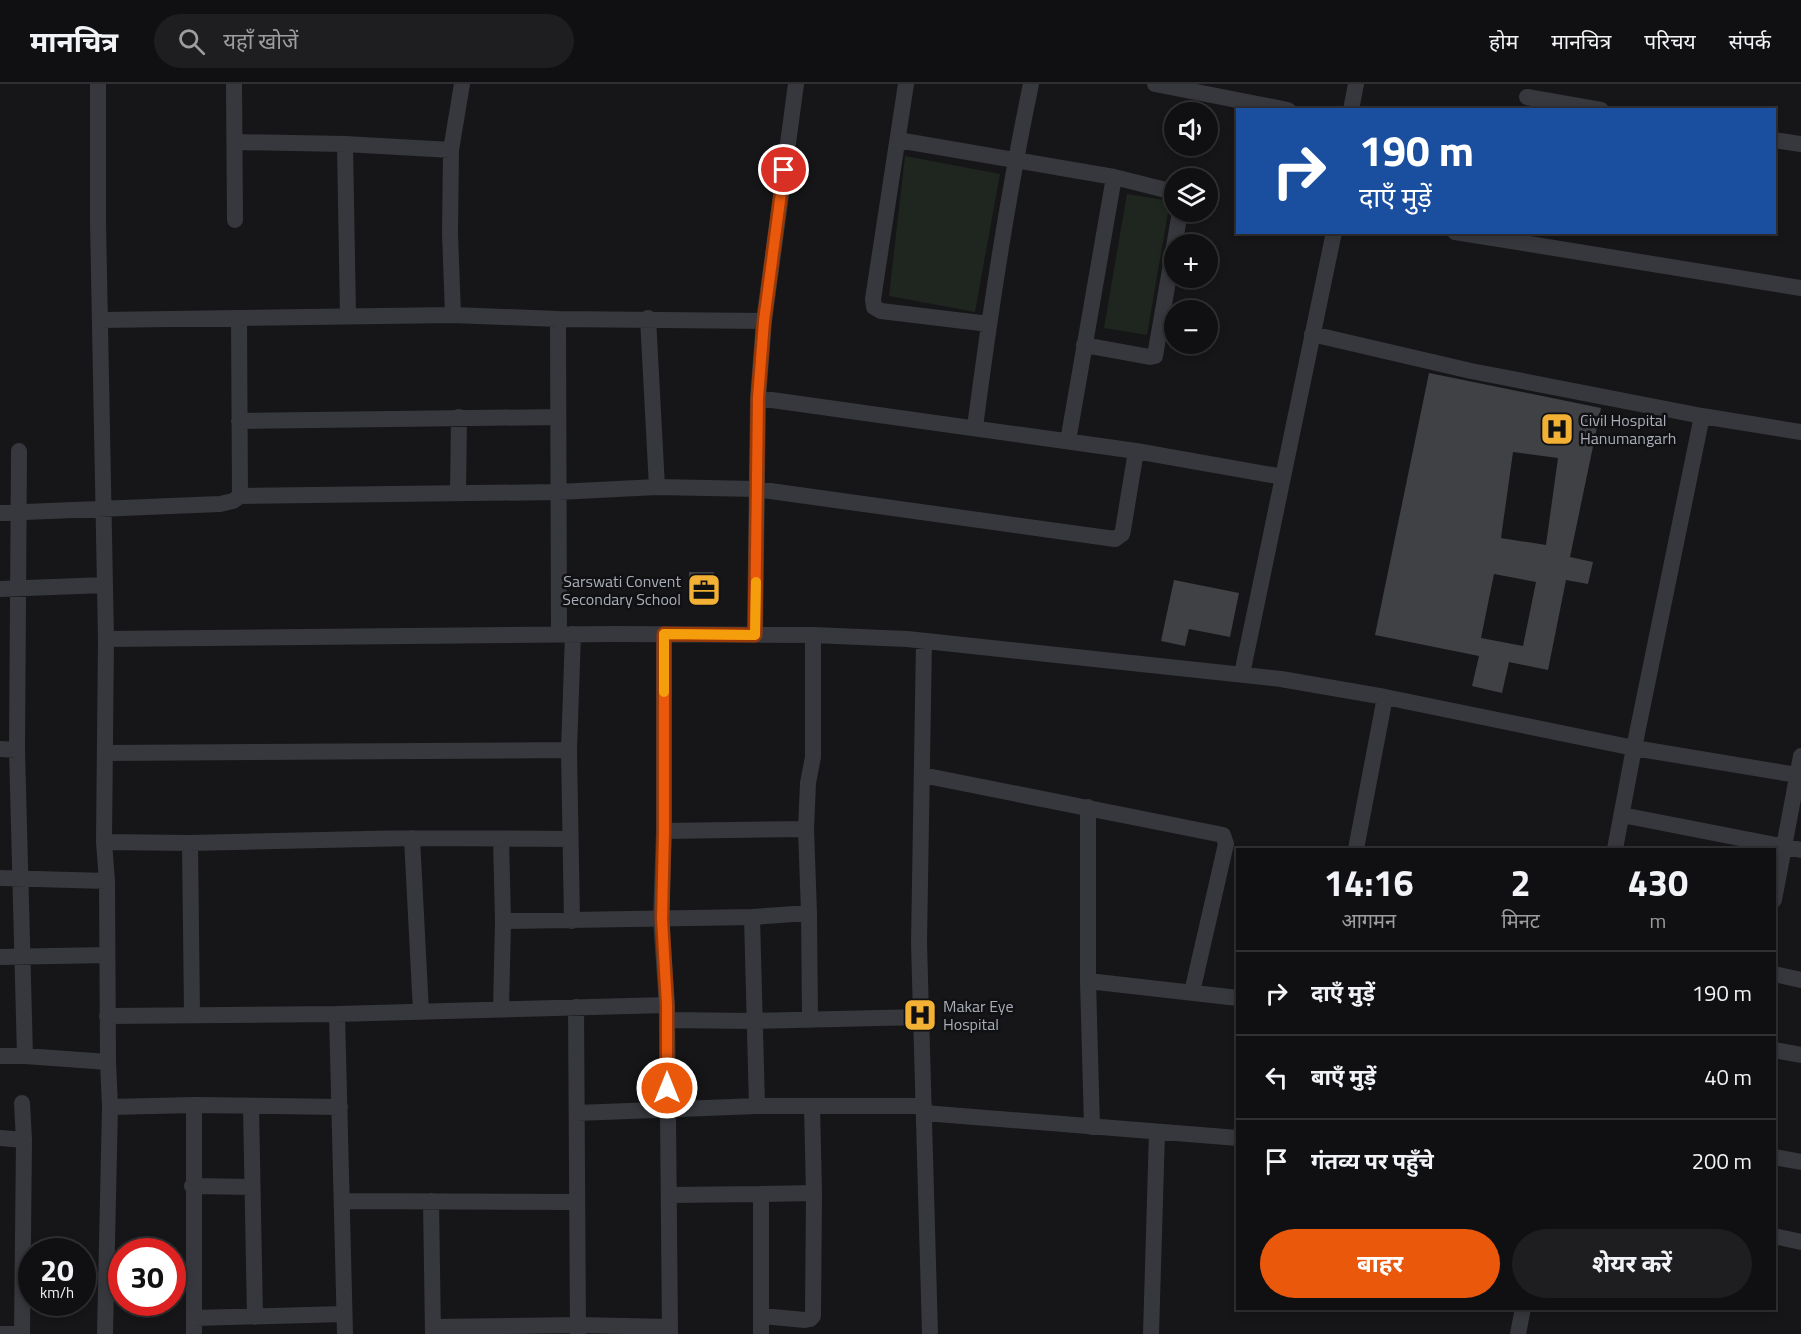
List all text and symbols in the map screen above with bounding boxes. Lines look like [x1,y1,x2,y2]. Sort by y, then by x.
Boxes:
search box [154,14,574,68]
text: मानचित्र [30,20,118,63]
text: यहाँ खोजें [223,24,298,58]
icon: search [175,25,208,58]
text: होम [1489,25,1518,57]
text: मानचित्र [1551,25,1611,57]
text: परिचय [1644,25,1696,57]
text: संपर्क [1729,25,1771,57]
map controls [1164,102,1218,354]
button: sound [1164,102,1218,156]
text: 190 m [1359,118,1474,182]
icon: right [1260,132,1338,210]
pin [758,144,809,195]
icon: arrive [767,153,800,186]
button: layers [1164,168,1218,222]
text: दाएँ मुड़ें [1359,176,1432,217]
button: + [1164,234,1218,288]
button: − [1164,300,1218,354]
place label: Civil Hospital Hanumangarh [1580,408,1676,450]
hospital icon: Civil Hospital Hanumangarh [1539,411,1575,447]
place label: Sarswati Convent Secondary School [562,569,681,611]
office icon: Sarswati Convent Secondary School [686,572,722,608]
text: 14:16 [1324,855,1414,910]
text: 2 [1511,855,1531,910]
text: 430 [1628,855,1688,910]
text: आगमन [1341,905,1396,936]
text: मिनट [1502,905,1540,936]
text: m [1650,905,1666,936]
text: दाएँ मुड़ें [1311,976,1375,1010]
text: 190 m [1692,976,1752,1010]
icon: right [1260,977,1293,1010]
place label: Makar Eye Hospital [943,994,1013,1036]
hospital icon: Makar Eye Hospital [902,997,938,1033]
position arrow [635,1056,699,1120]
text: बाएँ मुड़ें [1311,1060,1376,1094]
text: 40 m [1704,1060,1752,1094]
icon: left [1260,1061,1293,1094]
text: गंतव्य पर पहुँचे [1311,1144,1434,1178]
text: 200 m [1692,1144,1752,1178]
icon: arrive [1260,1145,1293,1178]
button: बाहर [1260,1229,1500,1298]
button: शेयर करें [1512,1229,1752,1298]
speed limit sign: 30 [108,1238,186,1316]
text: 20 [40,1247,74,1293]
text: km/h [40,1281,74,1304]

